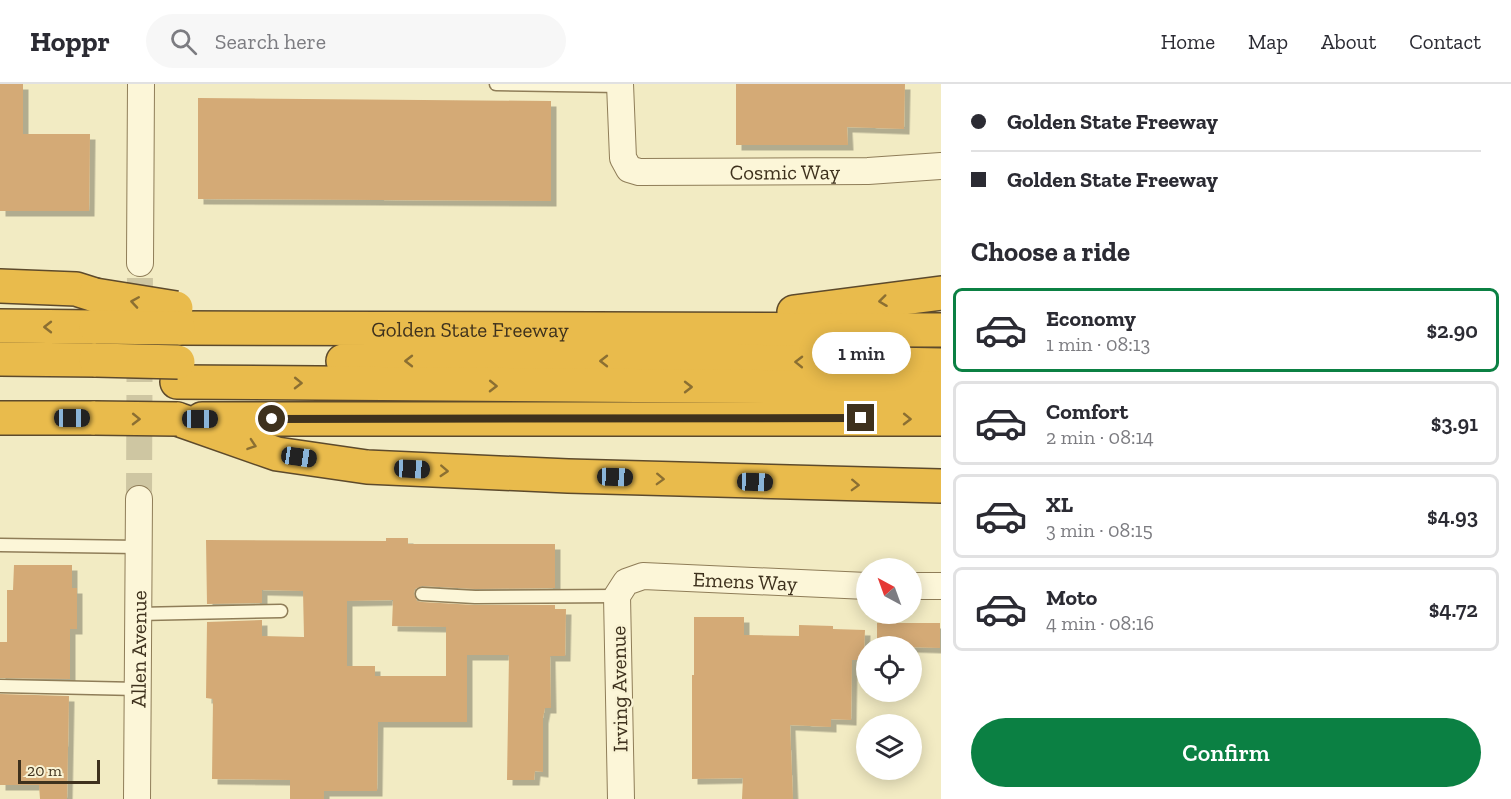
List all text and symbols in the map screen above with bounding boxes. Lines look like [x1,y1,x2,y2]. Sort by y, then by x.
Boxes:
search box [146,14,566,68]
text: Hoppr [30,25,110,58]
icon: search [167,25,200,58]
text: Search here [215,28,326,55]
text: Home [1161,29,1215,54]
text: Map [1248,29,1288,54]
text: About [1321,29,1376,54]
text: Contact [1409,29,1481,54]
text: Golden State Freeway [1007,108,1218,135]
street label: Cosmic Way [730,159,841,184]
text: Golden State Freeway [1007,166,1218,193]
text: Choose a ride [971,236,1130,268]
one-way arrow [878,294,888,306]
one-way arrow [130,296,140,308]
icon: car [974,303,1028,357]
text: Economy [1046,305,1136,332]
street label: Golden State Freeway [371,316,569,342]
text: $2.90 [1426,317,1478,344]
one-way arrow [44,321,53,333]
callout: 1 min [812,331,910,373]
text: 1 min · 08:13 [1046,332,1150,356]
text: 1 min [838,341,885,365]
one-way arrow [404,355,413,367]
one-way arrow [599,355,608,367]
one-way arrow [794,356,803,368]
one-way arrow [294,377,303,389]
one-way arrow [489,380,498,392]
one-way arrow [684,381,693,393]
icon: car [974,396,1028,450]
text: Comfort [1046,398,1128,425]
route end [847,404,874,431]
route start [258,405,285,432]
car [54,409,90,427]
car [182,410,218,428]
text: $3.91 [1431,410,1478,437]
one-way arrow [132,413,141,425]
one-way arrow [903,413,912,425]
text: 2 min · 08:14 [1046,425,1154,449]
one-way arrow [246,438,257,451]
car [280,446,318,468]
car [394,459,430,479]
one-way arrow [440,464,449,477]
car [597,467,633,487]
one-way arrow [656,472,665,485]
car [737,472,773,492]
one-way arrow [850,478,859,491]
icon: car [974,489,1028,543]
text: XL [1046,491,1073,518]
text: $4.93 [1427,503,1478,530]
text: 3 min · 08:15 [1046,518,1153,542]
north arrow [856,558,922,624]
map controls [856,558,922,780]
street label: Emens Way [692,566,798,595]
icon: car [974,582,1028,636]
text: Moto [1046,584,1097,611]
street label: Allen Avenue [125,590,151,708]
text: $4.72 [1429,596,1478,623]
text: 4 min · 08:16 [1046,611,1154,635]
street label: Irving Avenue [605,625,633,752]
button: locate [856,636,922,702]
button: layers [856,714,922,780]
button: Confirm [971,718,1481,787]
scale bar [18,757,100,784]
text: 20 m [27,761,62,780]

